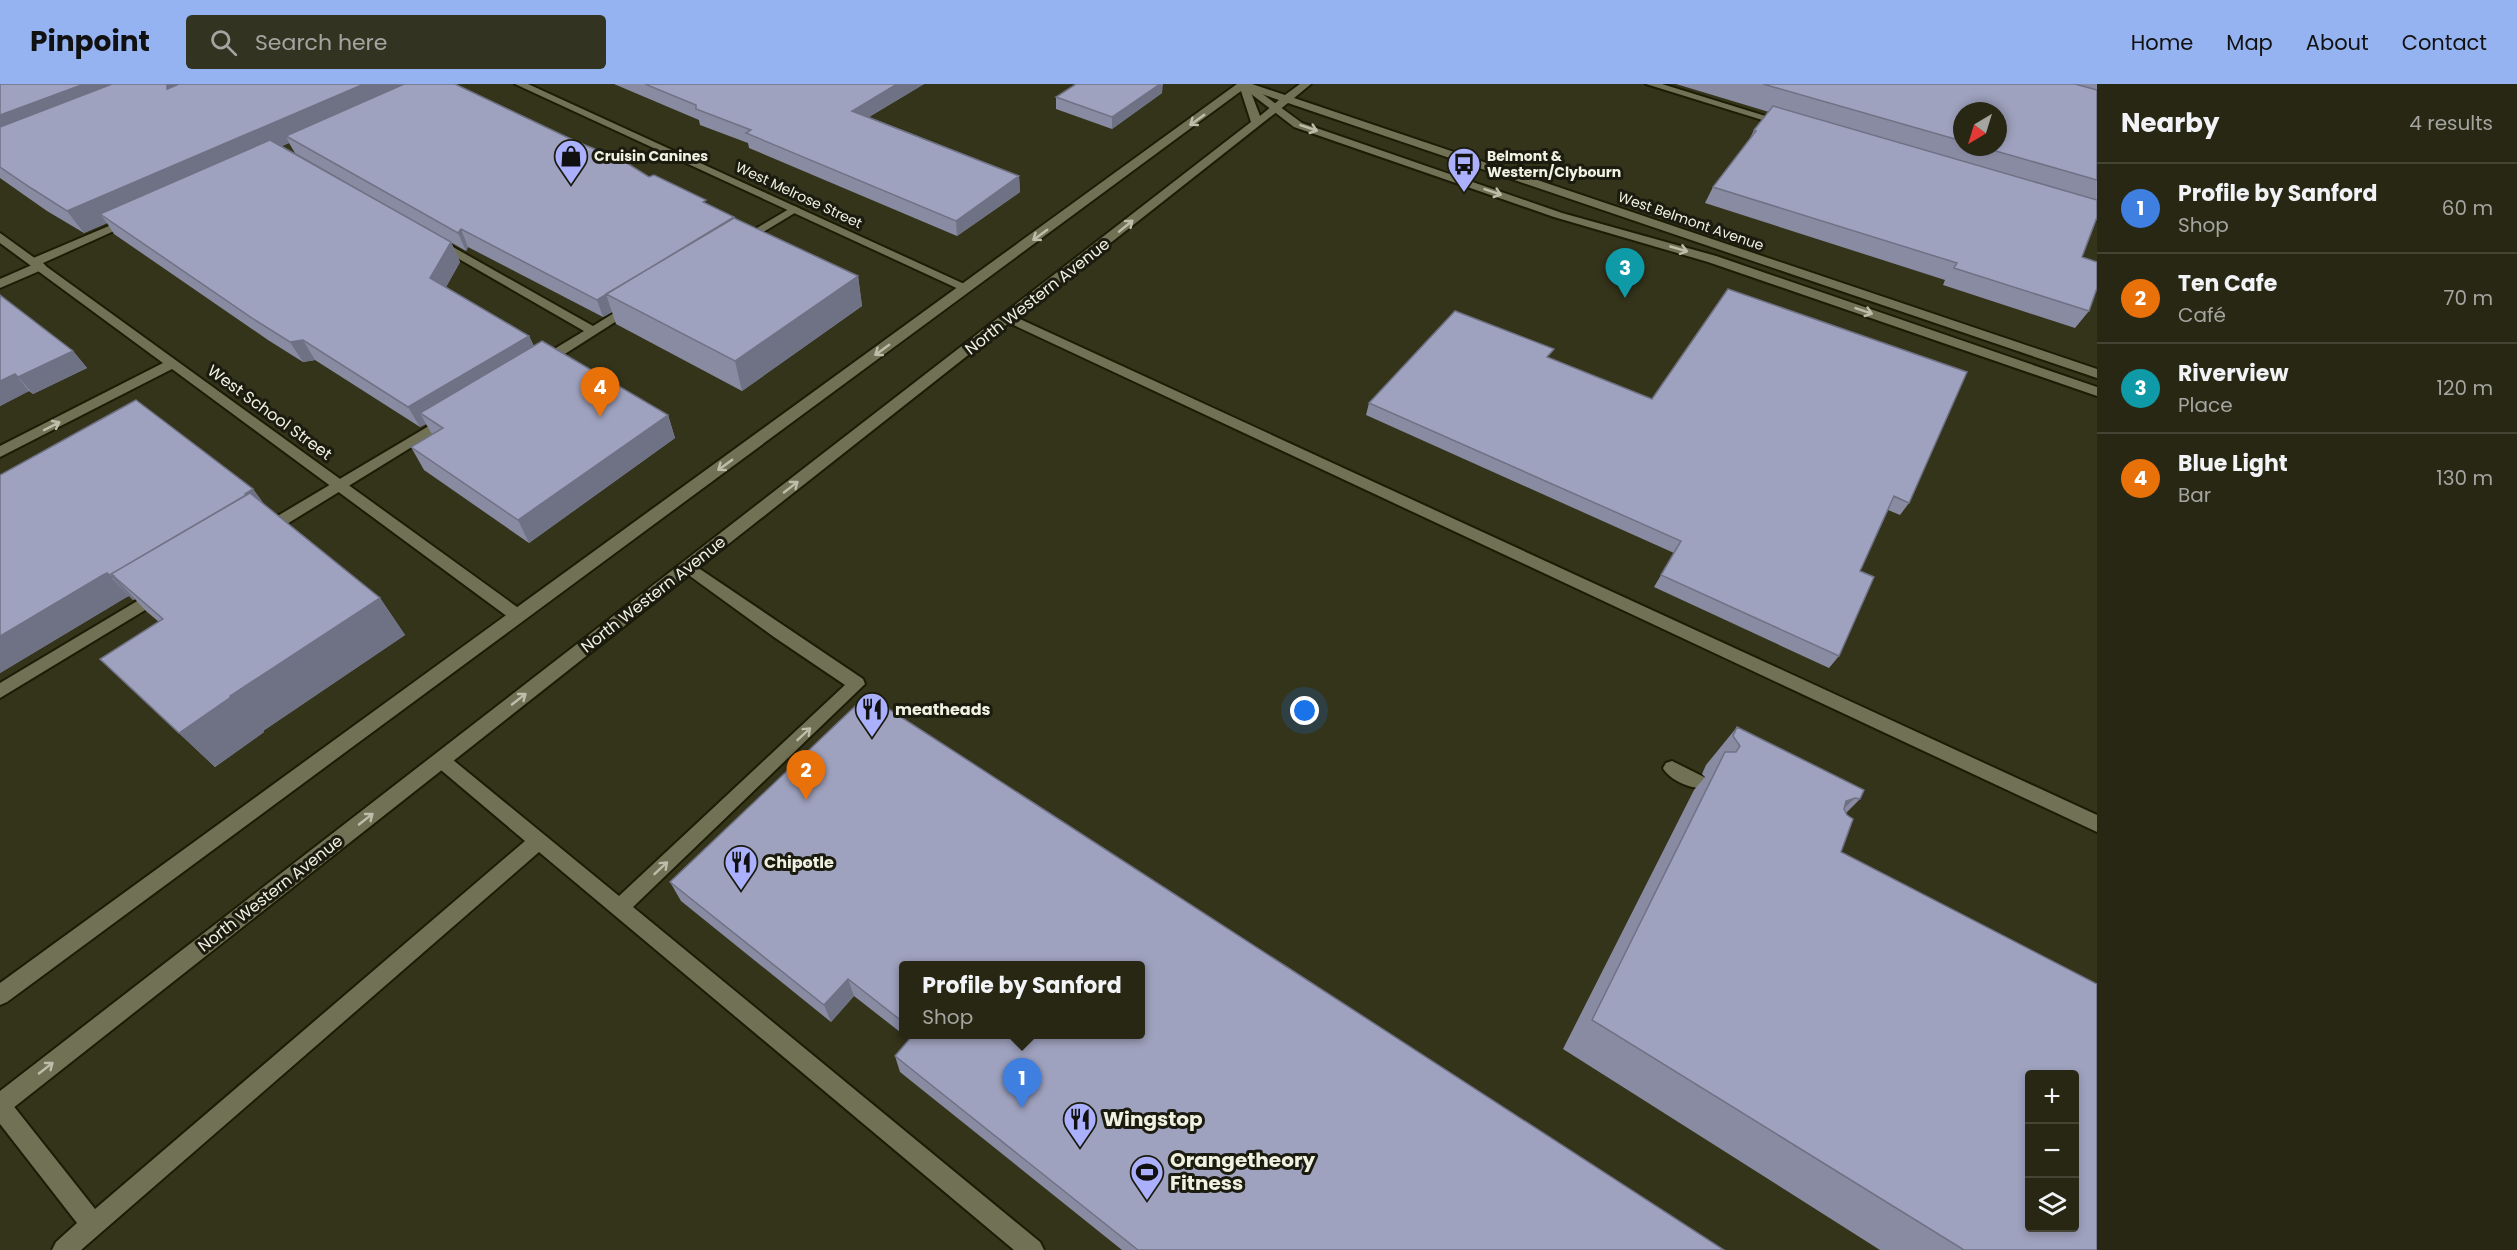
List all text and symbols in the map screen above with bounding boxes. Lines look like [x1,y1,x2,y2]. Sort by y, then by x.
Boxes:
search box [186,15,606,69]
text: Pinpoint [30,22,150,61]
icon: search [207,26,240,59]
text: Search here [255,27,387,58]
text: Home [2131,28,2193,57]
text: Map [2226,28,2273,57]
text: About [2306,28,2369,57]
text: Contact [2402,28,2487,57]
north arrow [1953,102,2007,156]
text: Nearby [2121,105,2219,141]
text: 4 results [2409,109,2493,137]
one-way arrow [1189,114,1205,127]
one-way arrow [1299,124,1318,135]
shop icon: Cruisin Canines [553,138,589,185]
place label: Cruisin Canines [594,146,708,166]
bus stop icon: Belmont & Western/Clybourn [1446,146,1482,193]
place label: Belmont & Western/Clybourn [1487,146,1621,182]
street label: West Melrose Street [732,157,866,233]
text: Profile by Sanford [2178,178,2377,209]
street label: West Belmont Avenue [1615,187,1767,255]
one-way arrow [1483,188,1502,199]
text: 1 [2137,194,2144,222]
text: 60 m [2442,194,2493,222]
text: Shop [2178,211,2229,239]
one-way arrow [1118,220,1134,233]
one-way arrow [1032,229,1048,242]
street label: North Western Avenue [960,232,1115,360]
one-way arrow [1670,244,1689,256]
pin: 3 [1606,248,1644,298]
text: Ten Cafe [2178,268,2277,299]
text: 2 [2135,284,2146,312]
text: 70 m [2444,284,2493,312]
text: Café [2178,301,2226,329]
one-way arrow [1854,307,1873,318]
one-way arrow [875,344,891,357]
text: Riverview [2178,358,2288,389]
street label: West School Street [203,359,337,466]
pin: 4 [580,368,620,417]
text: 3 [2134,374,2147,402]
text: 120 m [2437,374,2493,402]
text: Place [2178,391,2233,419]
one-way arrow [43,419,61,431]
text: Blue Light [2178,448,2288,479]
one-way arrow [717,459,733,472]
text: 4 [2134,464,2147,492]
text: 130 m [2436,464,2493,492]
one-way arrow [783,481,799,494]
text: Bar [2178,481,2211,509]
street label: North Western Avenue [576,530,731,658]
restaurant icon: meatheads [854,691,890,738]
one-way arrow [511,692,527,705]
your location [1290,696,1319,725]
place label: meatheads [895,698,991,721]
one-way arrow [796,727,811,741]
pin: 2 [786,750,826,800]
one-way arrow [357,812,373,825]
street label: North Western Avenue [193,829,348,957]
restaurant icon: Chipotle [723,844,759,891]
place label: Chipotle [764,851,834,874]
one-way arrow [654,860,669,875]
popup [899,961,1145,1039]
text: Profile by Sanford [922,970,1122,1001]
text: Shop [922,1003,973,1031]
pin: 1 [1002,1058,1042,1108]
one-way arrow [38,1061,54,1074]
map controls [2025,1070,2079,1232]
button: + [2025,1070,2079,1124]
restaurant icon: Wingstop [1062,1101,1098,1148]
place label: Wingstop [1103,1105,1203,1133]
button: − [2025,1124,2079,1178]
place label: Orangetheory Fitness [1170,1146,1315,1197]
sports icon: Orangetheory Fitness [1129,1154,1165,1201]
button: layers [2025,1178,2079,1232]

